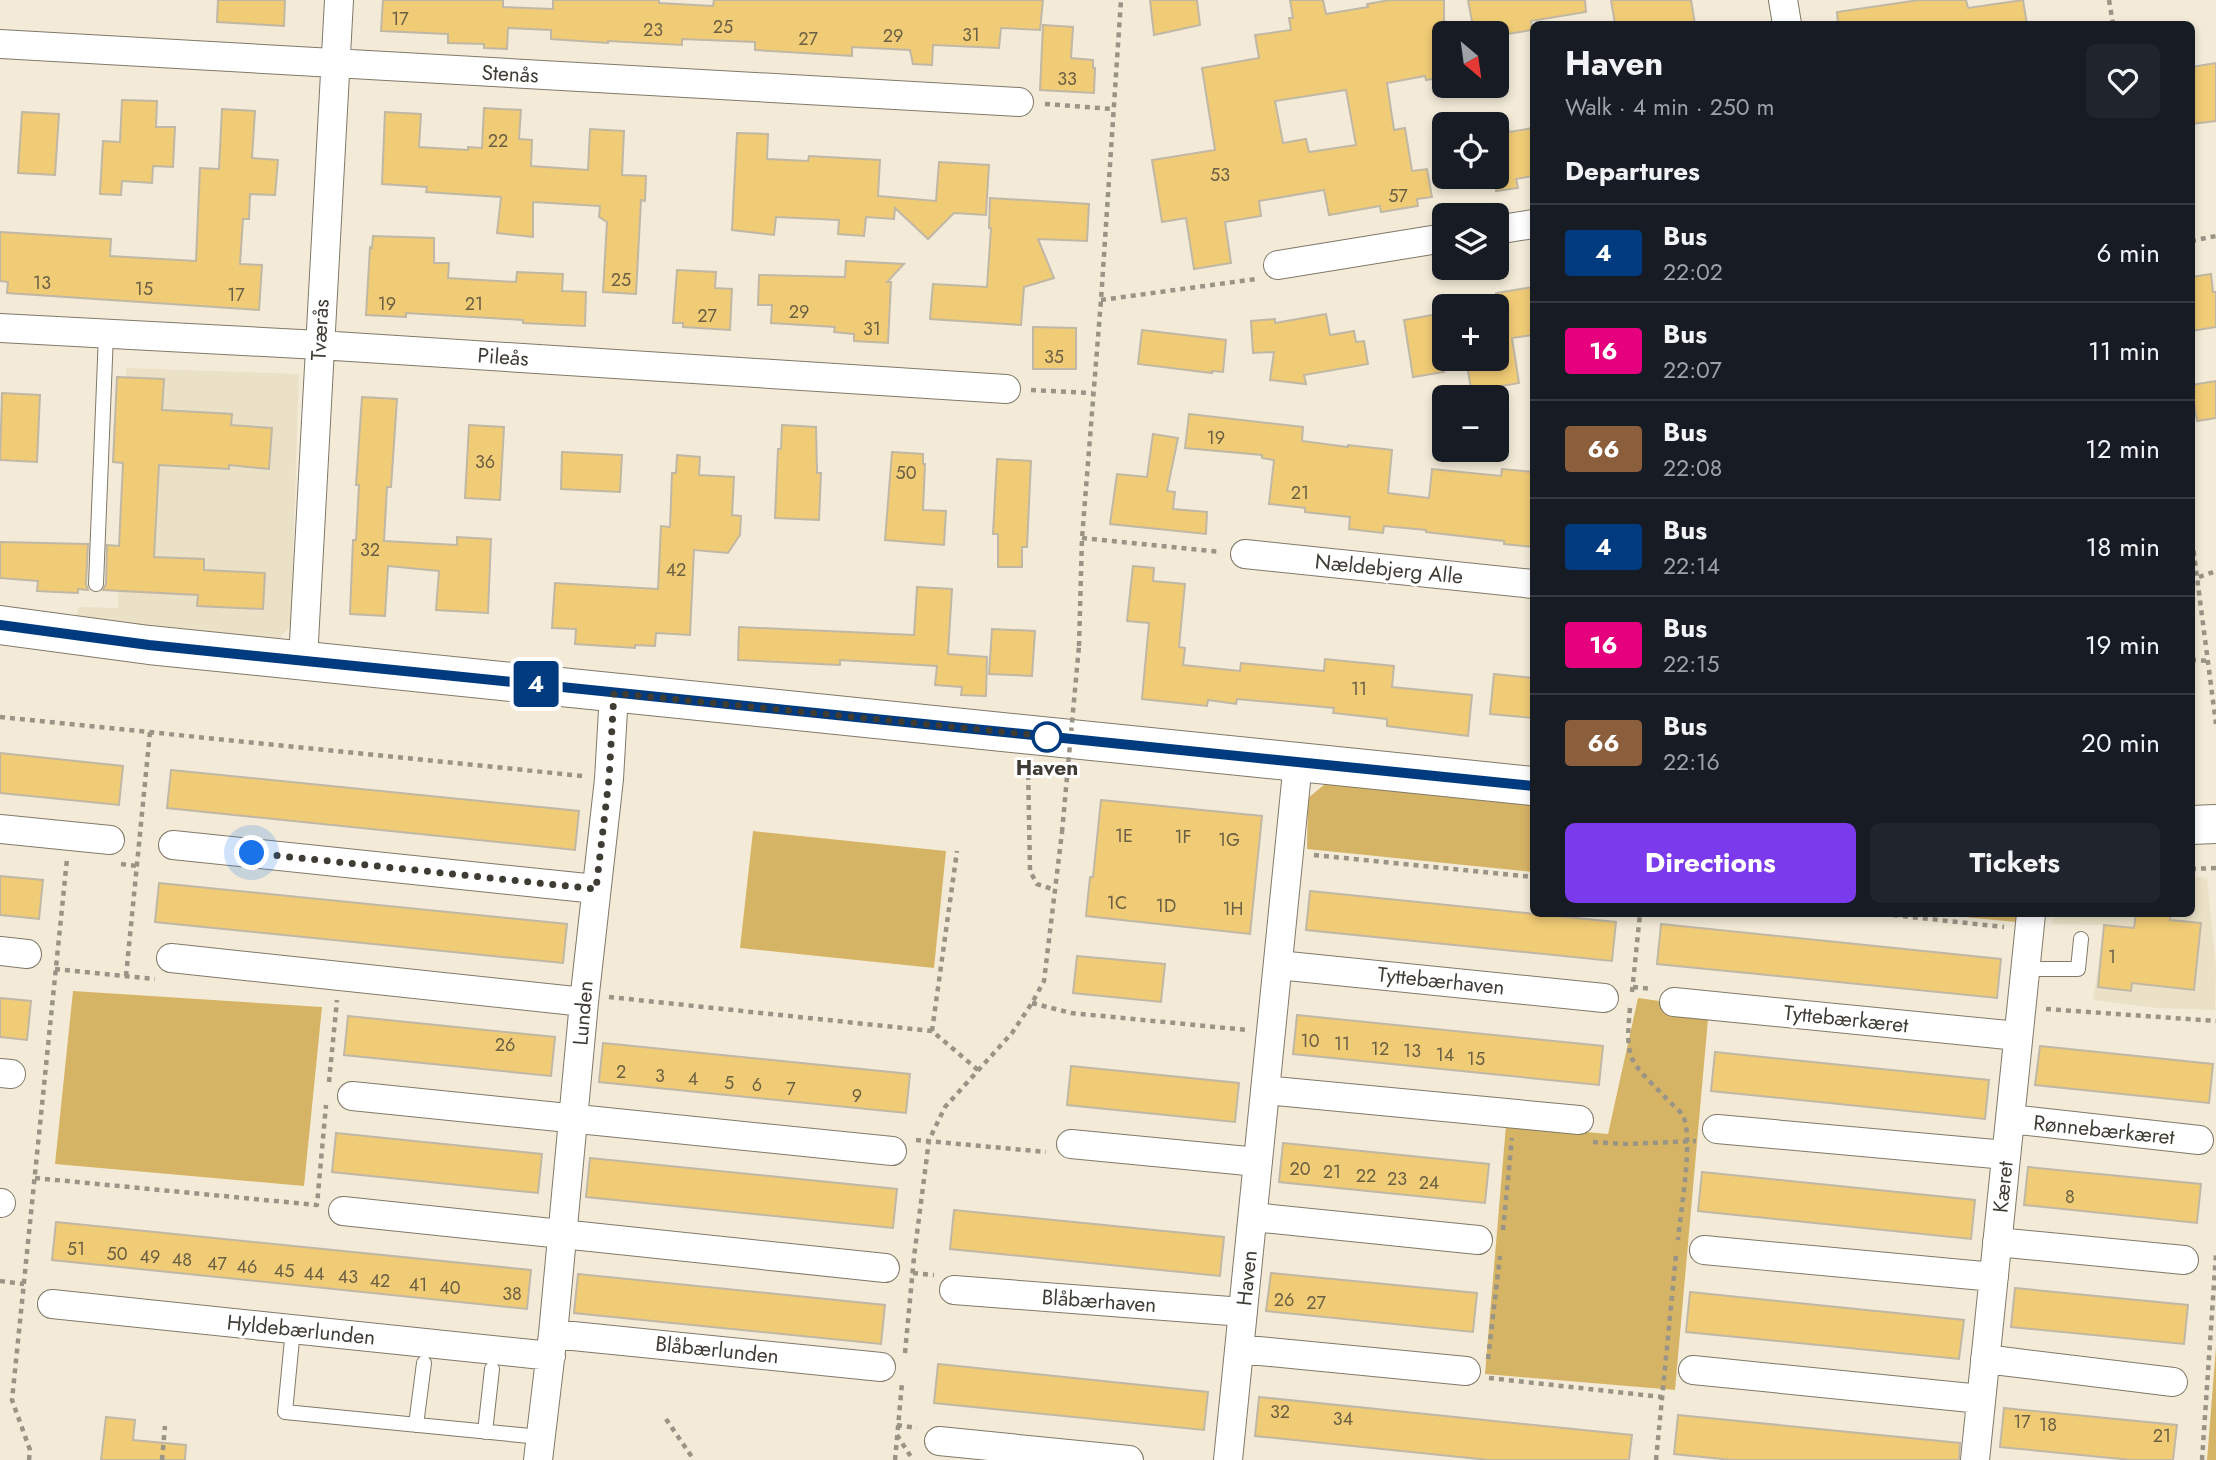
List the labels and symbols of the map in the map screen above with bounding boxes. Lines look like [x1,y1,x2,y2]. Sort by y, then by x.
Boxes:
house number: 17 [391,6,409,32]
house number: 25 [713,14,733,40]
house number: 23 [643,17,663,43]
north arrow [1432,21,1508,98]
house number: 31 [962,22,980,48]
house number: 29 [883,23,903,49]
house number: 27 [798,26,818,52]
street label: Stenås [481,58,539,90]
house number: 33 [1057,66,1077,92]
house number: 22 [488,128,508,154]
house number: 53 [1210,162,1230,188]
house number: 57 [1388,183,1408,209]
house number: 25 [611,267,631,293]
house number: 13 [33,270,51,296]
house number: 15 [135,276,153,302]
house number: 17 [227,282,245,308]
house number: 19 [378,291,396,317]
house number: 21 [465,291,483,317]
street label: Tværås [303,298,337,362]
house number: 29 [789,299,809,325]
house number: 27 [697,303,717,329]
house number: 31 [863,316,881,342]
street label: Pileås [476,340,530,374]
house number: 35 [1044,344,1064,370]
house number: 19 [1207,425,1225,451]
house number: 36 [475,449,495,475]
house number: 50 [896,460,917,486]
house number: 21 [1291,480,1309,506]
house number: 32 [360,537,380,563]
street label: Nældebjerg Alle [1313,546,1465,592]
house number: 42 [666,557,686,583]
line badge: 4 [513,661,559,707]
house number: 11 [1351,676,1367,702]
marker: Haven [1032,722,1062,752]
place label: Haven [1016,753,1078,783]
house number: 1E [1115,823,1133,849]
house number: 1F [1174,824,1192,850]
house number: 1G [1218,827,1240,853]
your location [234,835,269,870]
house number: 1C [1107,890,1127,916]
house number: 1D [1156,893,1176,919]
house number: 1H [1223,896,1243,922]
house number: 1 [2108,944,2116,970]
street label: Tyttebærhaven [1376,959,1506,1003]
street label: Lunden [565,979,601,1047]
street label: Tyttebærkæret [1782,998,1910,1040]
house number: 10 [1301,1028,1320,1054]
house number: 11 [1334,1031,1350,1057]
house number: 26 [495,1032,515,1058]
house number: 12 [1371,1036,1389,1062]
house number: 13 [1403,1038,1421,1064]
house number: 14 [1436,1042,1454,1068]
house number: 15 [1467,1046,1485,1072]
house number: 2 [616,1059,626,1085]
house number: 3 [655,1063,665,1089]
house number: 4 [688,1066,698,1092]
house number: 5 [724,1070,734,1096]
house number: 6 [752,1072,762,1098]
house number: 7 [786,1076,796,1102]
house number: 9 [852,1083,862,1109]
street label: Rønnebærkæret [2032,1108,2176,1152]
house number: 20 [1289,1156,1311,1182]
house number: 21 [1323,1159,1341,1185]
street label: Kæret [1985,1160,2021,1214]
house number: 22 [1356,1163,1376,1189]
house number: 23 [1387,1166,1407,1192]
house number: 24 [1419,1170,1439,1196]
house number: 8 [2065,1184,2075,1210]
house number: 51 [67,1236,85,1262]
house number: 50 [107,1241,128,1267]
house number: 49 [140,1244,160,1270]
house number: 48 [172,1247,192,1273]
street label: Haven [1229,1249,1265,1307]
house number: 47 [207,1251,228,1277]
house number: 46 [237,1254,257,1280]
house number: 45 [274,1258,294,1284]
house number: 44 [304,1261,325,1287]
house number: 43 [338,1264,358,1290]
house number: 42 [370,1268,390,1294]
house number: 41 [409,1272,427,1298]
house number: 40 [439,1275,461,1301]
house number: 38 [502,1281,522,1307]
street label: Blåbærhaven [1041,1282,1157,1320]
house number: 26 [1274,1287,1294,1313]
house number: 27 [1306,1290,1326,1316]
street label: Hyldebærlunden [225,1307,377,1353]
street label: Blåbærlunden [654,1329,780,1371]
house number: 32 [1270,1399,1290,1425]
house number: 34 [1333,1406,1353,1432]
house number: 17 [2013,1409,2031,1435]
house number: 18 [2039,1412,2057,1438]
house number: 21 [2153,1423,2171,1449]

